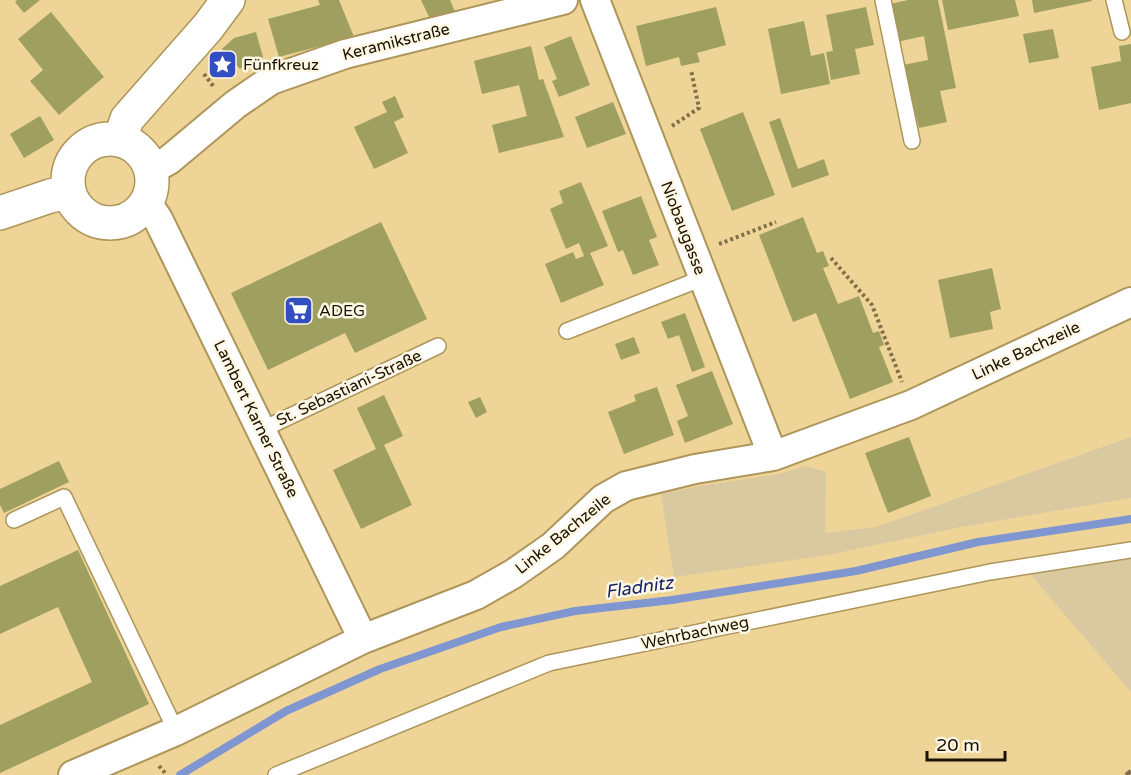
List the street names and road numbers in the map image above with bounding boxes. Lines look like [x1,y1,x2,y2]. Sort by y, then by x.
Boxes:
street label: Keramikstraße [340,19,452,65]
street label: Niobaugasse [656,178,710,278]
street label: Linke Bachzeile [969,317,1083,385]
street label: Lambert Karner Straße [209,337,303,501]
street label: St. Sebastiani-Straße [273,346,425,430]
street label: Linke Bachzeile [511,489,615,579]
street label: Wehrbachweg [639,612,751,654]

